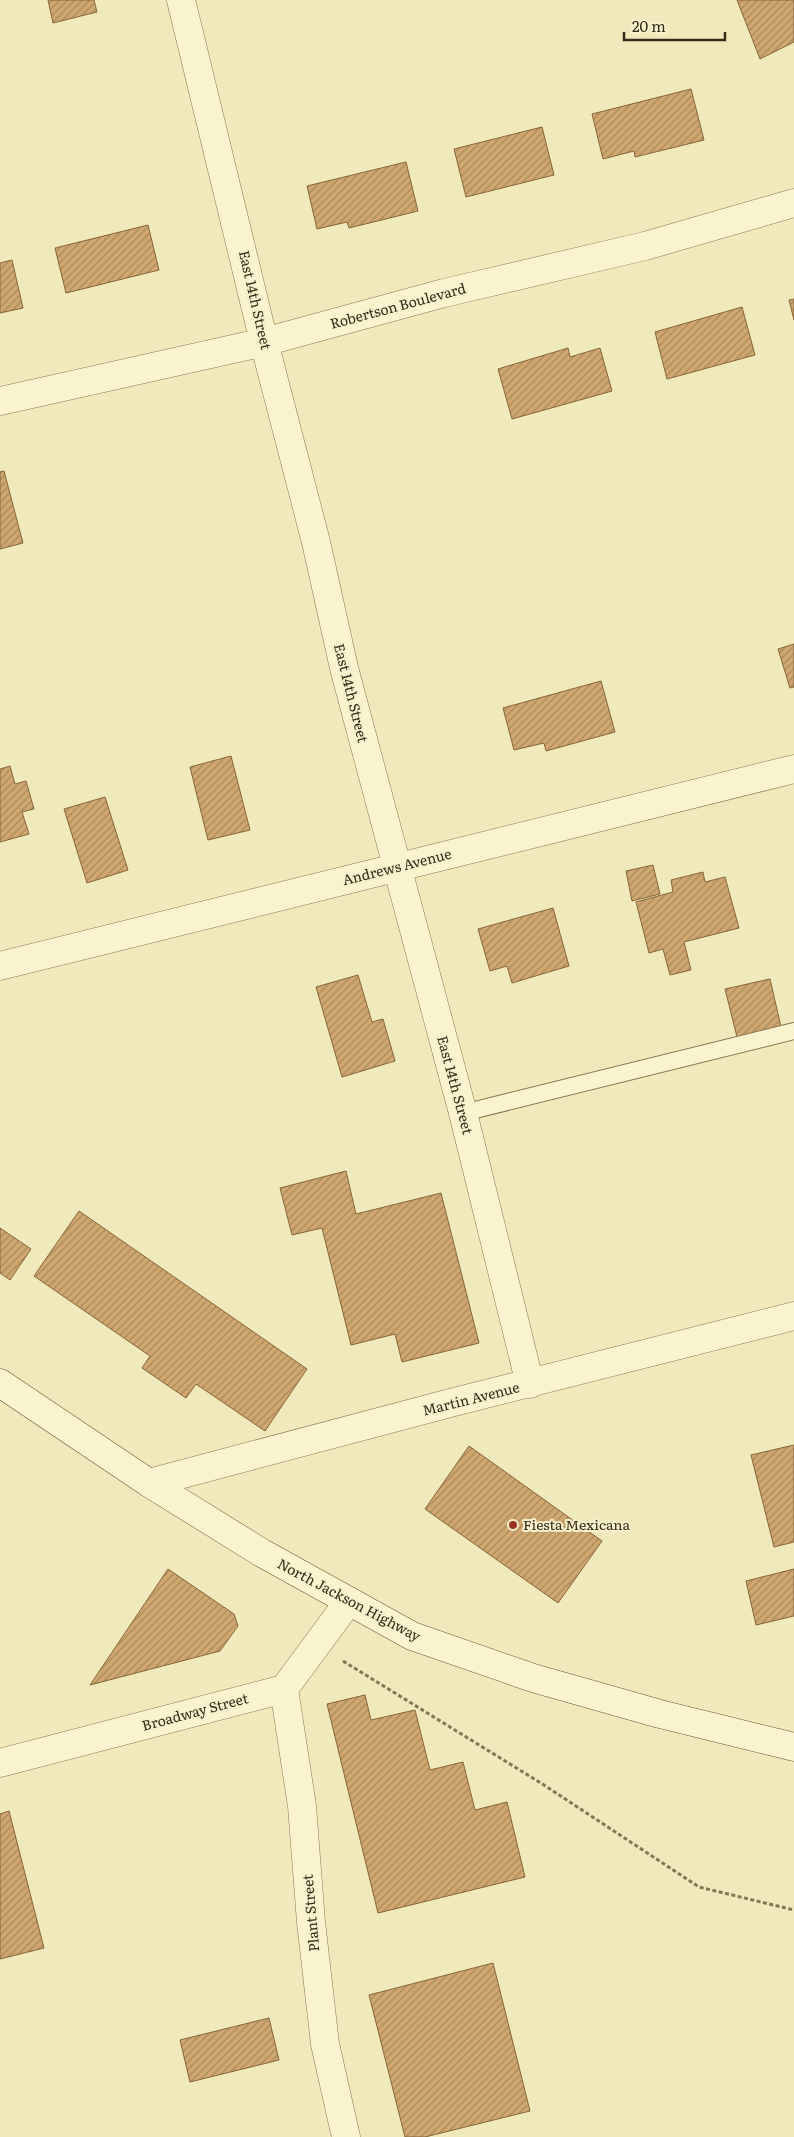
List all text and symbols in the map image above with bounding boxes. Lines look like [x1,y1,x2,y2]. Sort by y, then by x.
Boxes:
scale bar [624,10,725,42]
text: 20 m [632,14,666,37]
street label: East 14th Street [235,248,277,352]
street label: Robertson Boulevard [328,277,468,333]
street label: East 14th Street [330,641,374,745]
street label: Andrews Avenue [340,843,453,889]
street label: East 14th Street [433,1033,479,1137]
street label: Martin Avenue [420,1376,521,1420]
place label: Fiesta Mexicana [523,1514,631,1534]
marker: Fiesta Mexicana [507,1519,519,1531]
street label: North Jackson Highway [274,1553,425,1646]
street label: Broadway Street [139,1687,250,1735]
street label: Plant Street [297,1873,323,1953]

